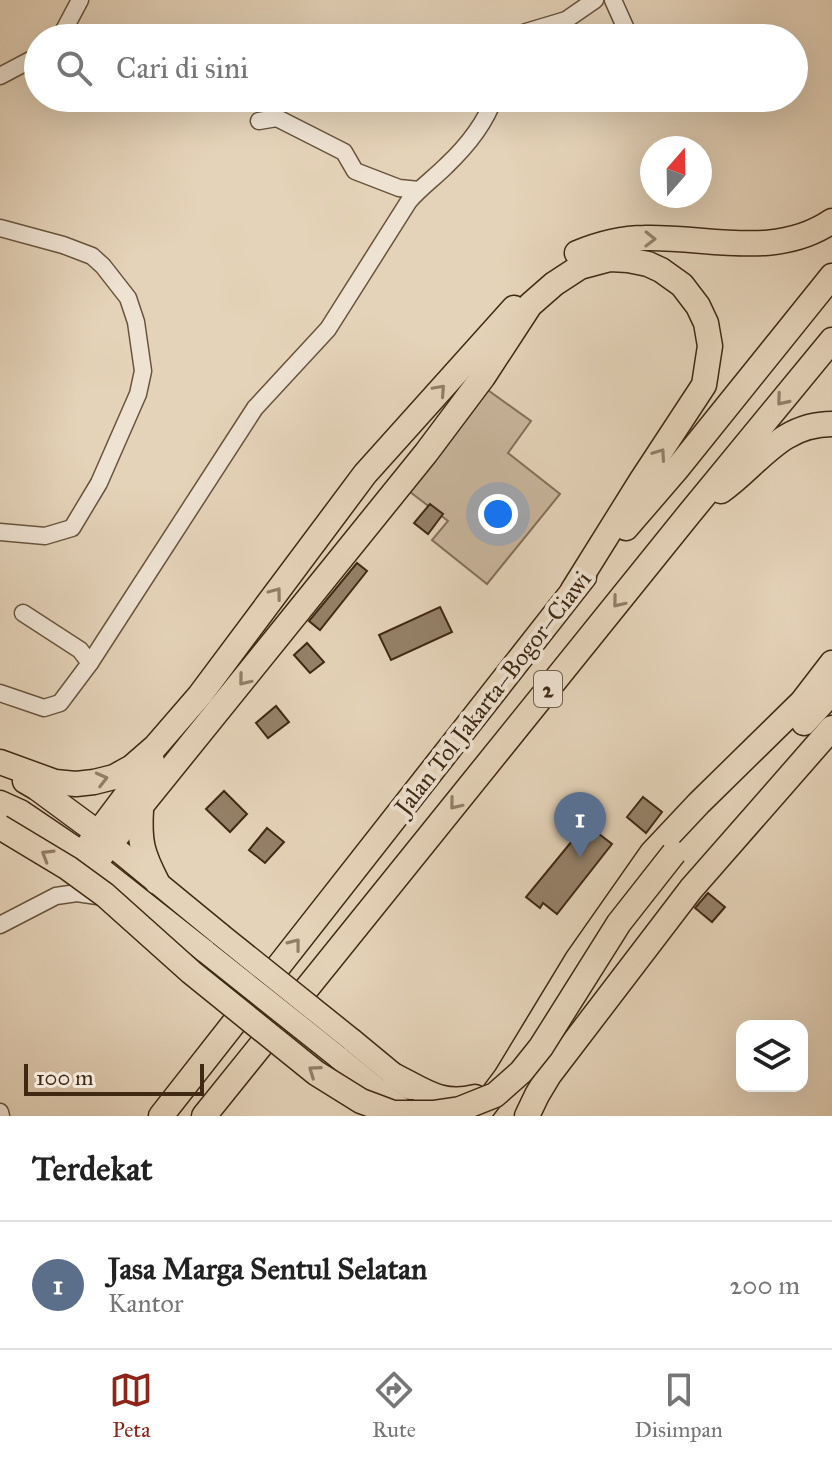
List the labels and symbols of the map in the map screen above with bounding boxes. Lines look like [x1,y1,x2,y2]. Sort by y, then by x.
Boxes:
north arrow [640,136,712,208]
one-way arrow [645,230,657,247]
one-way arrow [430,385,444,400]
one-way arrow [777,391,792,405]
one-way arrow [650,448,665,462]
your location [478,494,518,534]
street label: Jalan Tol Jakarta–Bogor–Ciawi [387,565,598,823]
one-way arrow [267,587,281,601]
one-way arrow [613,593,628,607]
one-way arrow [239,671,254,685]
road number: 2 [534,671,562,707]
one-way arrow [94,772,108,789]
pin: 1 [554,792,606,858]
one-way arrow [450,795,465,809]
one-way arrow [41,849,56,865]
one-way arrow [286,938,300,953]
scale bar [24,1060,204,1096]
one-way arrow [308,1066,322,1081]

